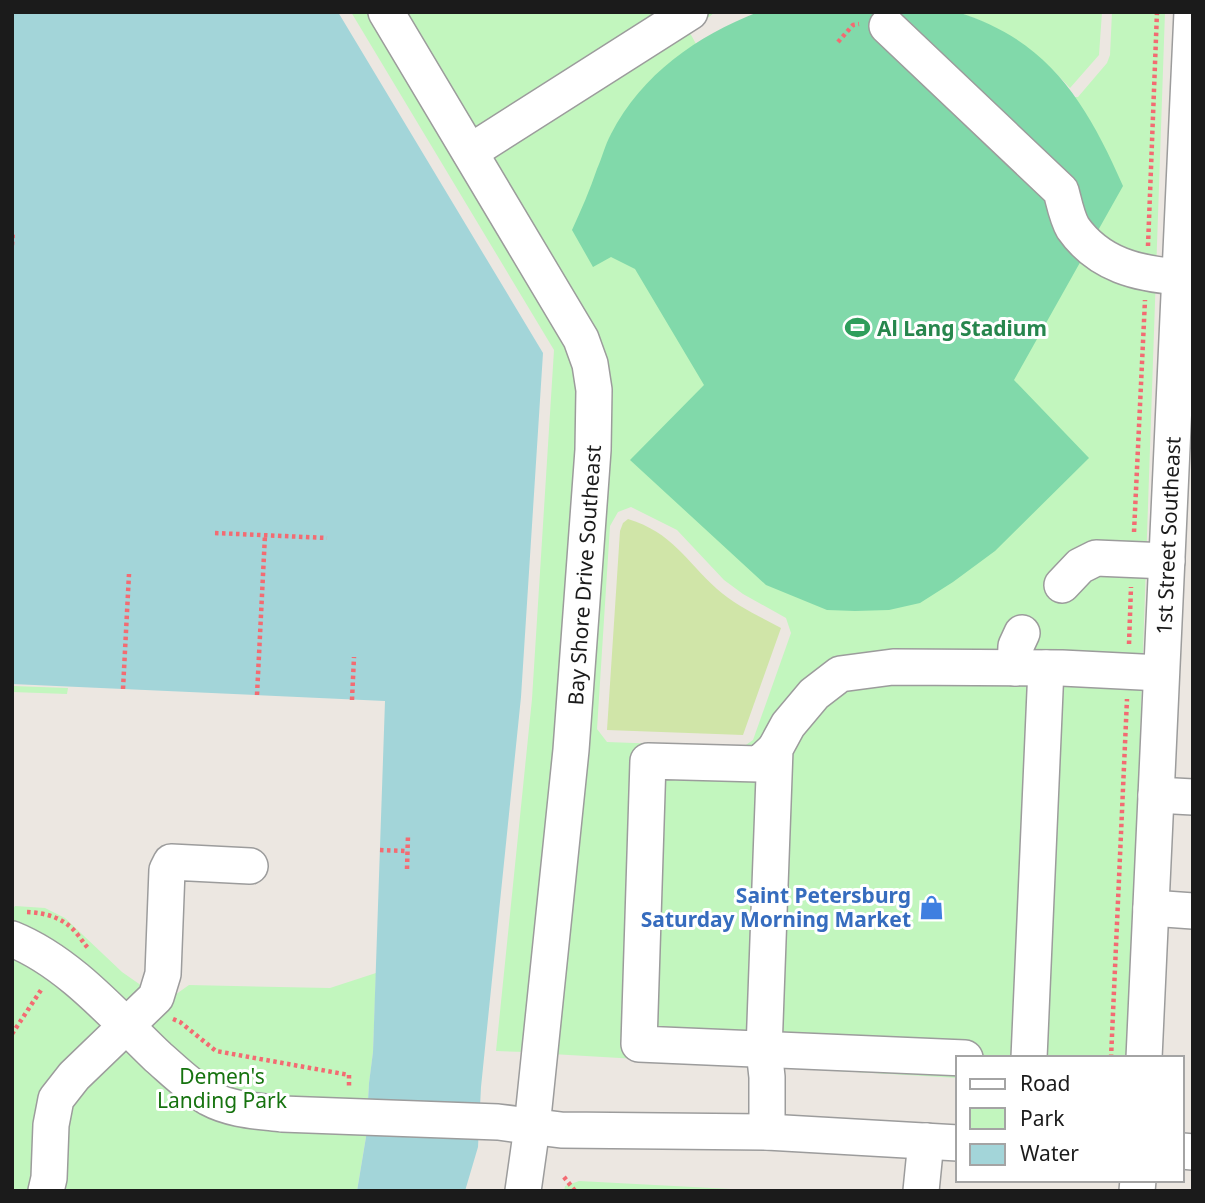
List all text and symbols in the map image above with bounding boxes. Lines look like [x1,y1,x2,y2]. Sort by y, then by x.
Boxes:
sports icon: Al Lang Stadium [843,314,871,342]
place label: Al Lang Stadium [877,314,1047,342]
street label: 1st Street Southeast [1149,435,1187,635]
street label: Bay Shore Drive Southeast [561,444,607,706]
place label: Saint Petersburg Saturday Morning Market [641,881,911,933]
shop icon: Saint Petersburg Saturday Morning Market [917,893,945,921]
legend [956,1056,1184,1182]
park label: Demen's Landing Park [157,1062,288,1114]
text: Road [1020,1069,1070,1097]
text: Park [1020,1104,1065,1132]
text: Water [1020,1139,1079,1167]

